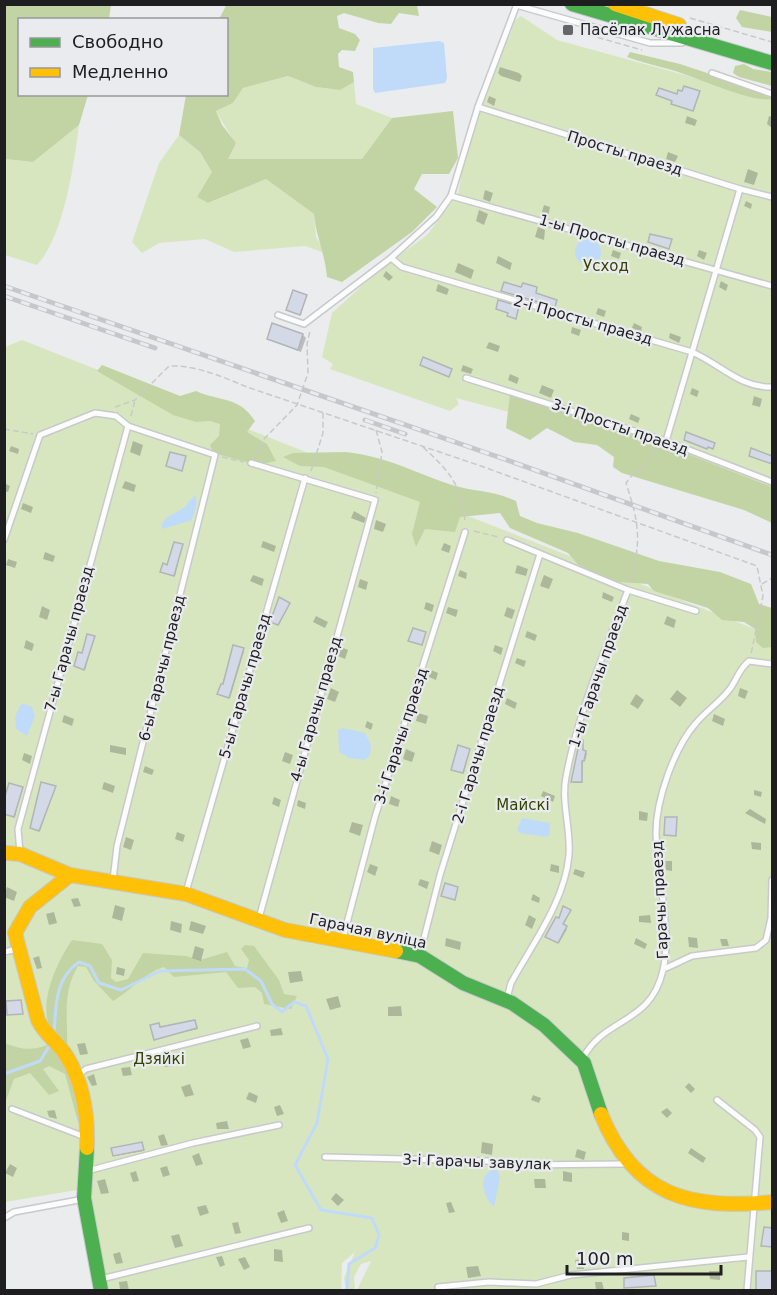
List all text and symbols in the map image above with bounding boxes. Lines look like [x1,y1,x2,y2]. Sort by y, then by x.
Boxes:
legend [18,18,228,96]
place label: Пасёлак Лужасна [580,21,721,39]
marker: Пасёлак Лужасна [561,23,575,37]
text: Свободно [72,31,164,52]
text: Медленно [72,61,168,82]
street label: Просты праезд [565,127,685,179]
street label: 1-ы Просты праезд [537,211,687,269]
park label: Усход [583,257,629,275]
street label: 2-і Просты праезд [512,292,654,348]
street label: 3-і Просты праезд [549,395,691,459]
street label: 7-ы Гарачы праезд [41,564,97,714]
street label: 6-ы Гарачы праезд [135,593,189,743]
street label: 1-ы Гарачы праезд [565,602,631,750]
street label: 5-ы Гарачы праезд [216,611,274,761]
street label: 4-ы Гарачы праезд [287,634,345,784]
street label: 3-і Гарачы праезд [370,665,432,807]
street label: 2-і Гарачы праезд [449,684,507,826]
park label: Майскі [496,796,550,814]
street label: Гарачы праезд [648,840,672,960]
street label: Гарачая вуліца [308,910,428,952]
park label: Дзяйкі [133,1050,185,1068]
street label: 3-і Гарачы завулак [402,1150,552,1174]
scale bar [567,1238,722,1276]
text: 100 m [576,1248,634,1269]

